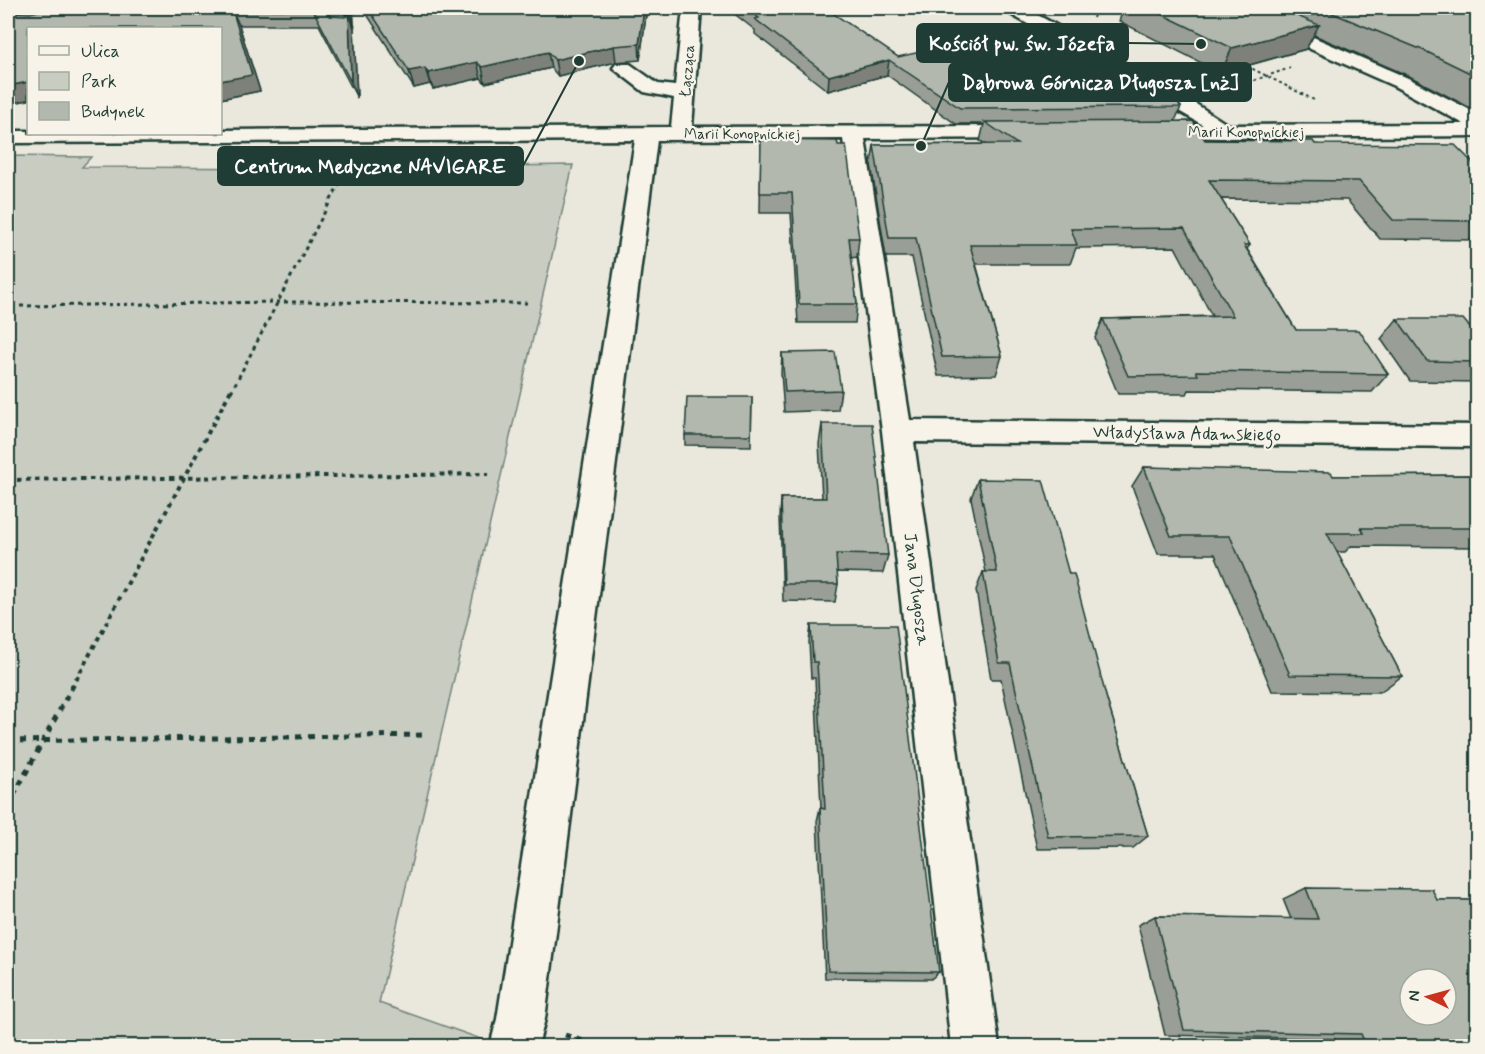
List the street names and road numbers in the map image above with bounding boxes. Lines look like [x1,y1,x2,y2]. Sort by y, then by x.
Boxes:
street label: Łącząca [676,44,700,98]
street label: Marii Konopnickiej [1188,123,1304,143]
street label: Marii Konopnickiej [684,125,800,145]
street label: Władysława Adamskiego [1093,420,1281,450]
street label: Jana Długosza [897,531,935,647]

